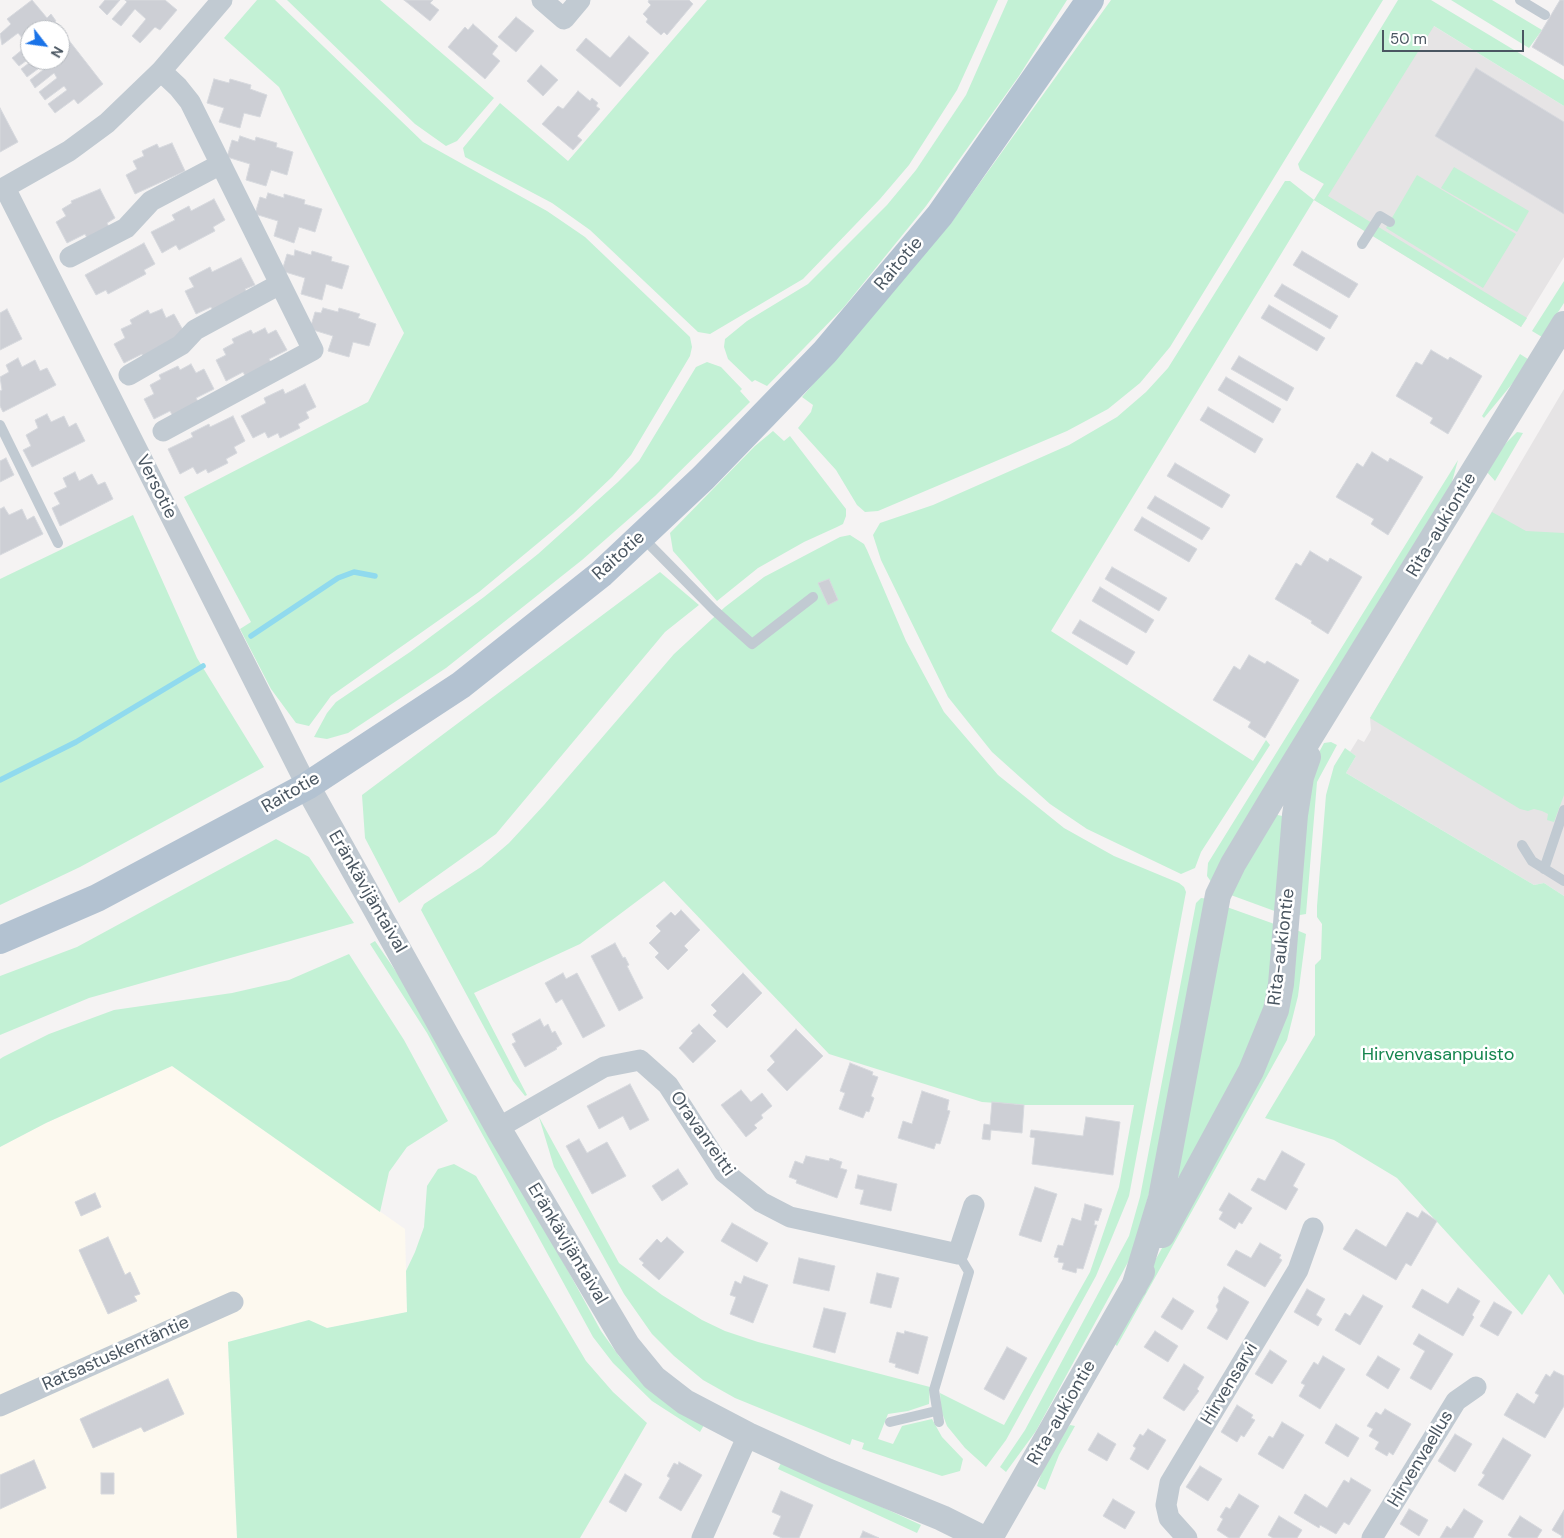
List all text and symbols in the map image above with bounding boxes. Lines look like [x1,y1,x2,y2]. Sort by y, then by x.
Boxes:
north arrow [20,20,70,70]
scale bar [1384,20,1526,52]
text: 50 m [1390,29,1427,49]
text: N [47,43,67,61]
street label: Raitotie [870,233,928,295]
street label: Versotie [131,451,181,523]
street label: Rita-aukiontie [1402,469,1482,581]
street label: Raitotie [588,527,650,585]
street label: Raitotie [258,768,324,818]
street label: Eränkävijäntaival [323,827,411,957]
street label: Rita-aukiontie [1264,887,1300,1007]
park label: Hirvenvasanpuisto [1362,1044,1514,1066]
street label: Oravanreitti [665,1087,739,1181]
street label: Eränkävijäntaival [522,1179,612,1309]
street label: Ratsastuskentäntie [39,1312,193,1396]
street label: Hirvensarvi [1197,1339,1263,1429]
street label: Rita-aukiontie [1023,1357,1101,1469]
street label: Hirvenvaellus [1384,1407,1458,1511]

